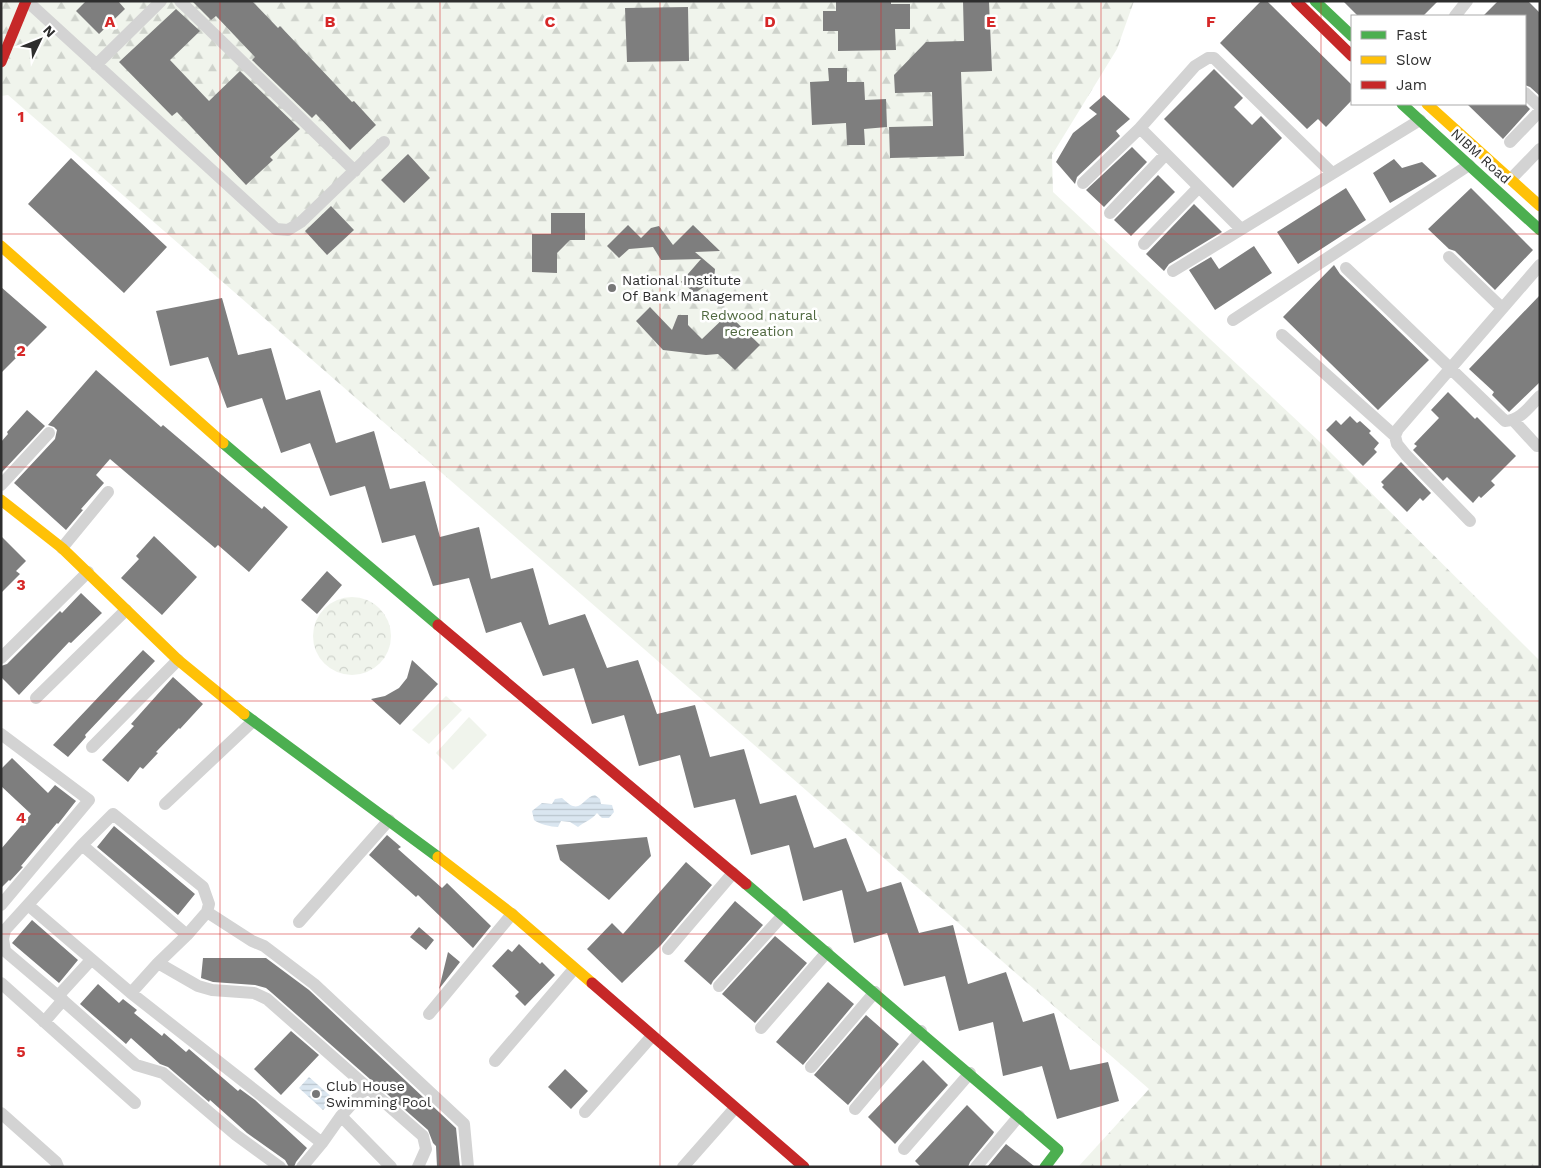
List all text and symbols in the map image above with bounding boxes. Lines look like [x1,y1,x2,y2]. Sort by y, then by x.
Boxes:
text: A [105,12,116,31]
text: B [325,12,336,31]
text: C [545,12,556,31]
text: D [764,12,776,31]
text: E [986,12,996,31]
text: F [1206,12,1216,31]
north arrow [15,15,65,65]
legend [1351,15,1526,105]
text: N [40,22,59,40]
text: Fast [1396,26,1428,44]
text: Slow [1396,51,1432,69]
text: Jam [1396,76,1427,94]
text: 1 [18,107,24,126]
street label: NIBM Road [1448,125,1514,187]
place label: National Institute Of Bank Management [622,272,768,304]
marker: National Institute Of Bank Management [606,282,618,294]
park label: Redwood natural recreation [701,307,818,339]
text: 2 [16,341,26,360]
text: 3 [16,575,26,594]
text: 4 [16,808,26,827]
text: 5 [16,1042,26,1061]
place label: Club House Swimming Pool [326,1078,432,1110]
marker: Club House Swimming Pool [310,1088,322,1100]

